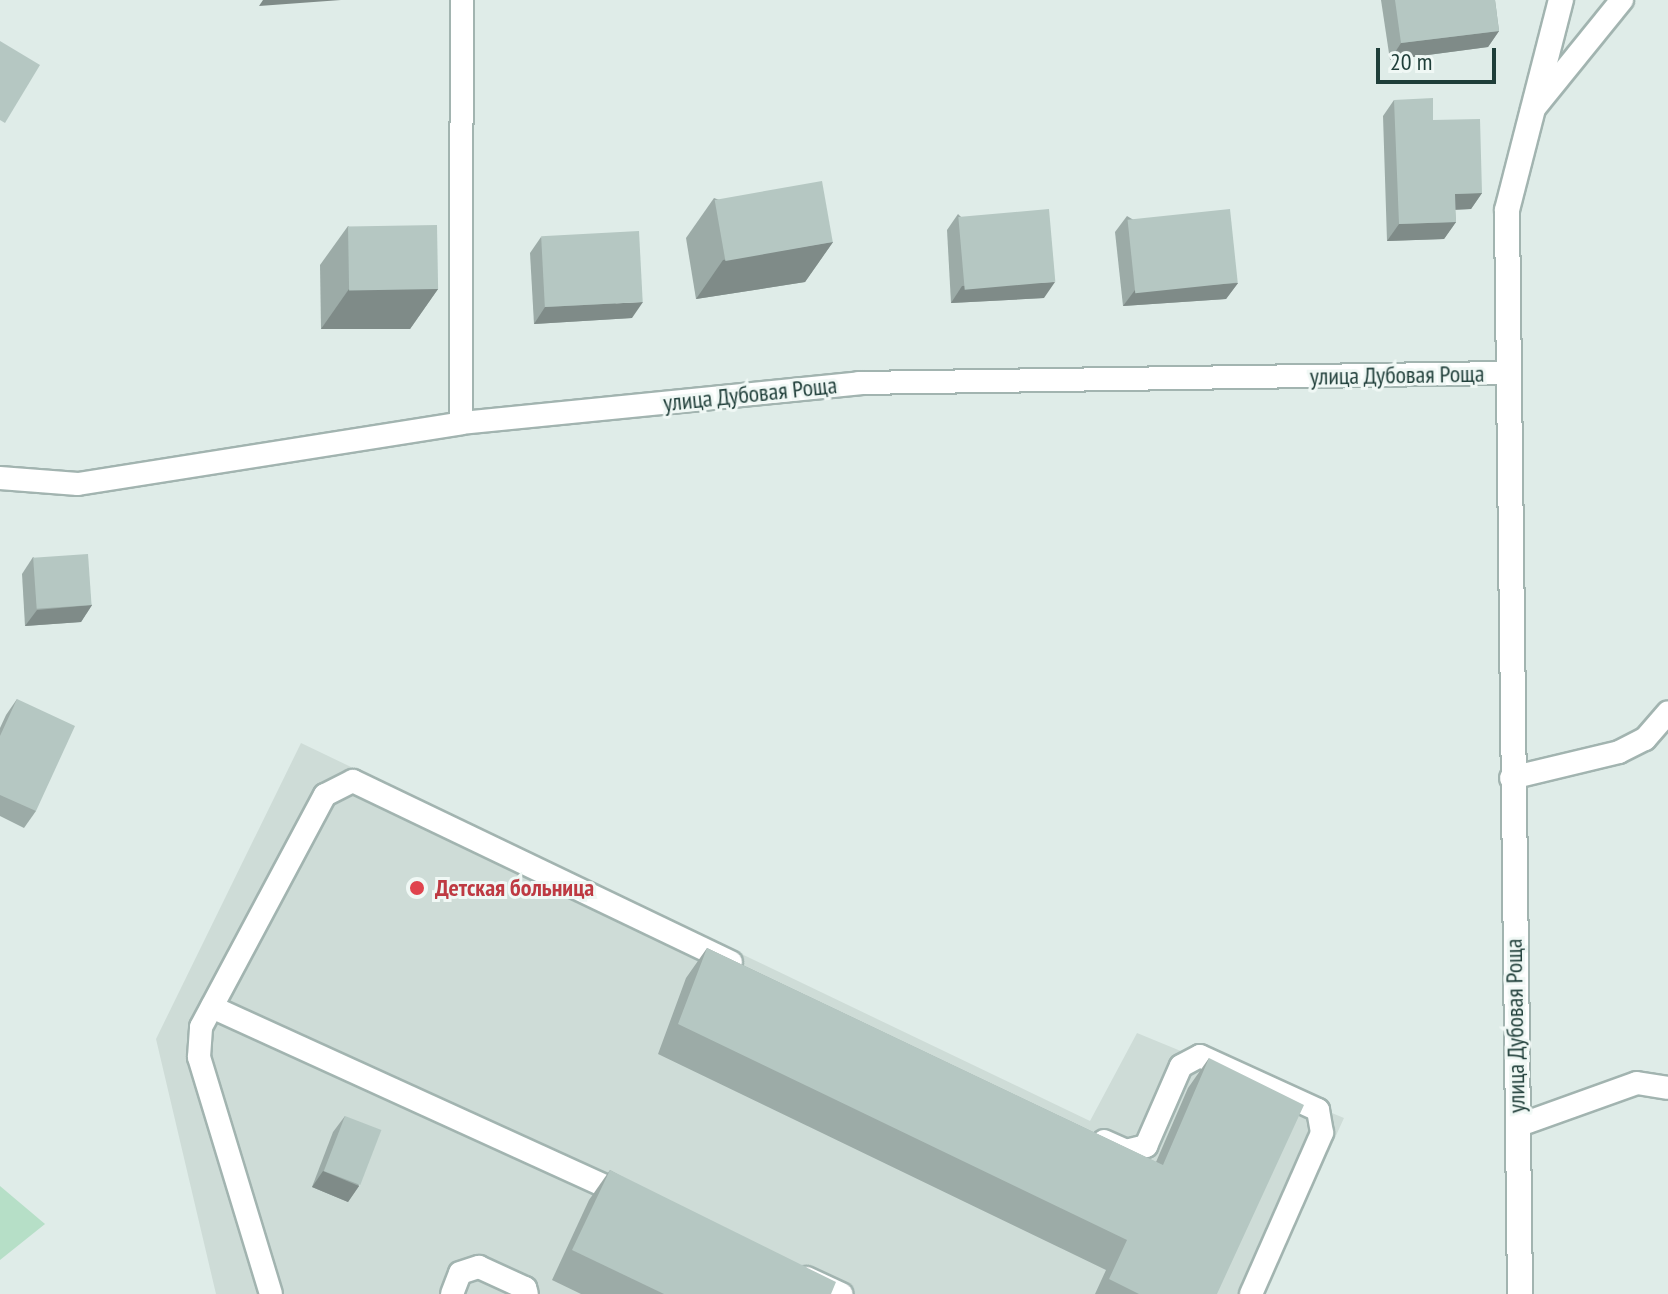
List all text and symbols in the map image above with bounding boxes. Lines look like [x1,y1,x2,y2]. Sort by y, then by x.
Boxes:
scale bar [1380,32,1500,82]
text: 20 m [1390,46,1432,77]
street label: улица Дубовая Роща [1309,359,1485,391]
street label: улица Дубовая Роща [662,371,838,417]
place label: Детская больница [435,874,594,902]
marker: Детская больница [406,877,428,899]
street label: улица Дубовая Роща [1499,938,1531,1114]

